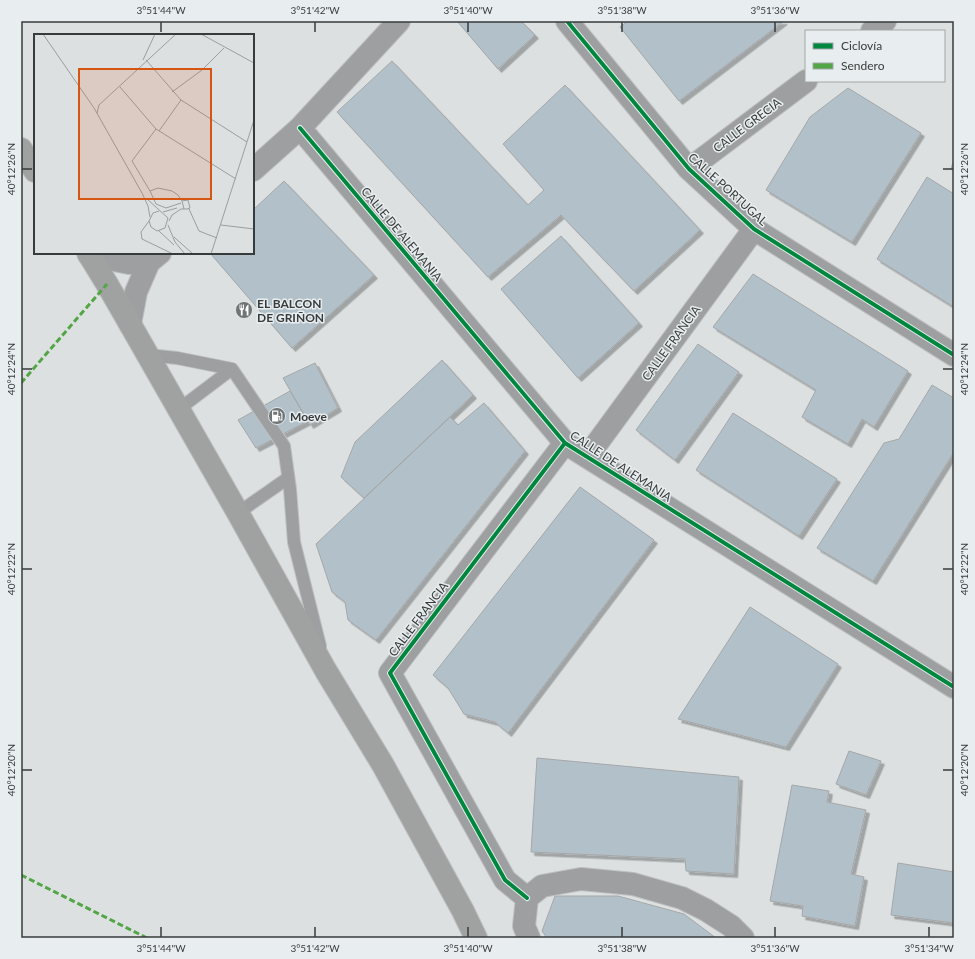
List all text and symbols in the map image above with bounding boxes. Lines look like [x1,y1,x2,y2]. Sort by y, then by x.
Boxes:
text: 3°51'44"W [136,4,186,16]
text: 3°51'42"W [290,4,340,16]
text: 3°51'40"W [443,4,493,16]
text: 3°51'38"W [597,4,647,16]
text: 3°51'36"W [750,4,800,16]
legend [805,30,945,82]
inset map [34,34,254,254]
text: Ciclovía [841,38,882,53]
text: Sendero [841,58,885,73]
street label: CALLE GRECIA [710,94,785,155]
text: 40°12'26"N [5,143,17,195]
text: 40°12'26"N [958,143,970,195]
street label: CALLE PORTUGAL [685,149,771,229]
street label: CALLE DE ALEMANIA [358,184,446,285]
place label: EL BALCON DE GRIÑON [257,296,324,325]
restaurant icon: EL BALCON DE GRIÑON [234,300,254,320]
street label: CALLE FRANCIA [639,302,704,384]
text: 40°12'24"N [5,343,17,395]
text: 40°12'24"N [958,343,970,395]
fuel station icon: Moeve [267,406,287,426]
place label: Moeve [290,409,327,424]
street label: CALLE DE ALEMANIA [567,427,675,505]
text: 40°12'22"N [5,543,17,595]
text: 40°12'22"N [958,543,970,595]
street label: CALLE FRANCIA [385,578,451,659]
text: 40°12'20"N [5,744,17,796]
text: 40°12'20"N [958,744,970,796]
text: 3°51'44"W [136,942,186,954]
text: 3°51'42"W [290,942,340,954]
text: 3°51'40"W [443,942,493,954]
text: 3°51'38"W [597,942,647,954]
text: 3°51'36"W [750,942,800,954]
text: 3°51'34"W [904,942,954,954]

